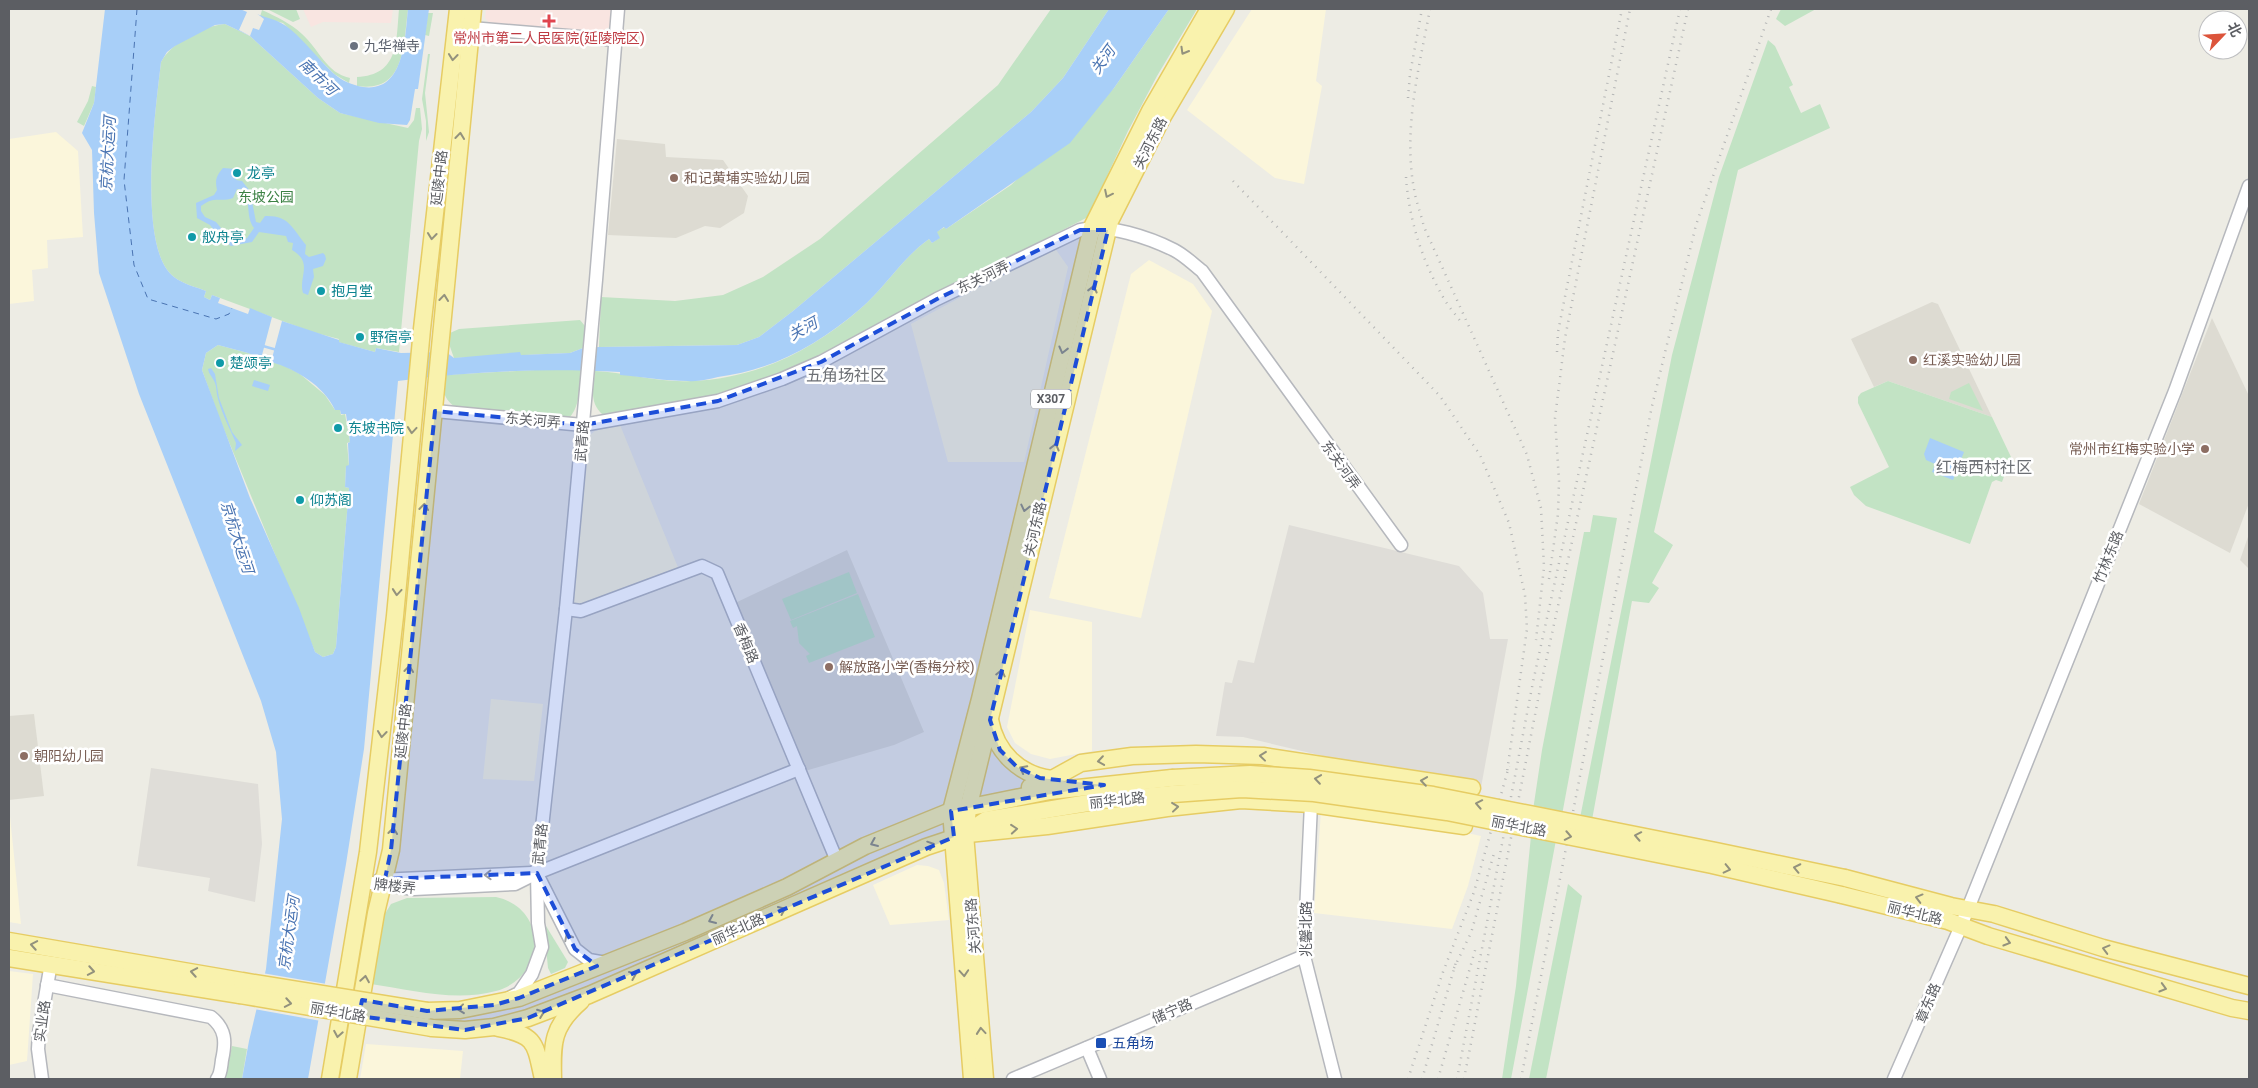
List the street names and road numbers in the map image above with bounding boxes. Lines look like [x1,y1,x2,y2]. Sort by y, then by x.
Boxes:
street label: 关河东路 [1130,114,1170,172]
street label: 延陵中路 [428,149,450,207]
street label: 东关河弄 [954,258,1012,296]
road number: X307 [1031,389,1071,408]
street label: 东关河弄 [504,410,562,430]
street label: 武青路 [572,419,592,463]
street label: 东关河弄 [1318,438,1364,492]
street label: 关河东路 [1021,500,1049,558]
street label: 竹林东路 [2090,528,2126,586]
street label: 香梅路 [730,621,762,665]
street label: 延陵中路 [392,702,414,760]
street label: 丽华北路 [1088,789,1146,811]
street label: 丽华北路 [1490,813,1548,839]
street label: 武青路 [530,822,550,866]
street label: 牌楼弄 [373,876,417,896]
street label: 关河东路 [963,897,983,955]
street label: 丽华北路 [1886,898,1944,928]
street label: 兆馨北路 [1298,901,1314,957]
street label: 丽华北路 [709,910,767,948]
street label: 章东路 [1912,981,1944,1025]
street label: 储宁路 [1150,995,1194,1027]
street label: 实业路 [31,999,53,1043]
street label: 丽华北路 [309,999,367,1025]

